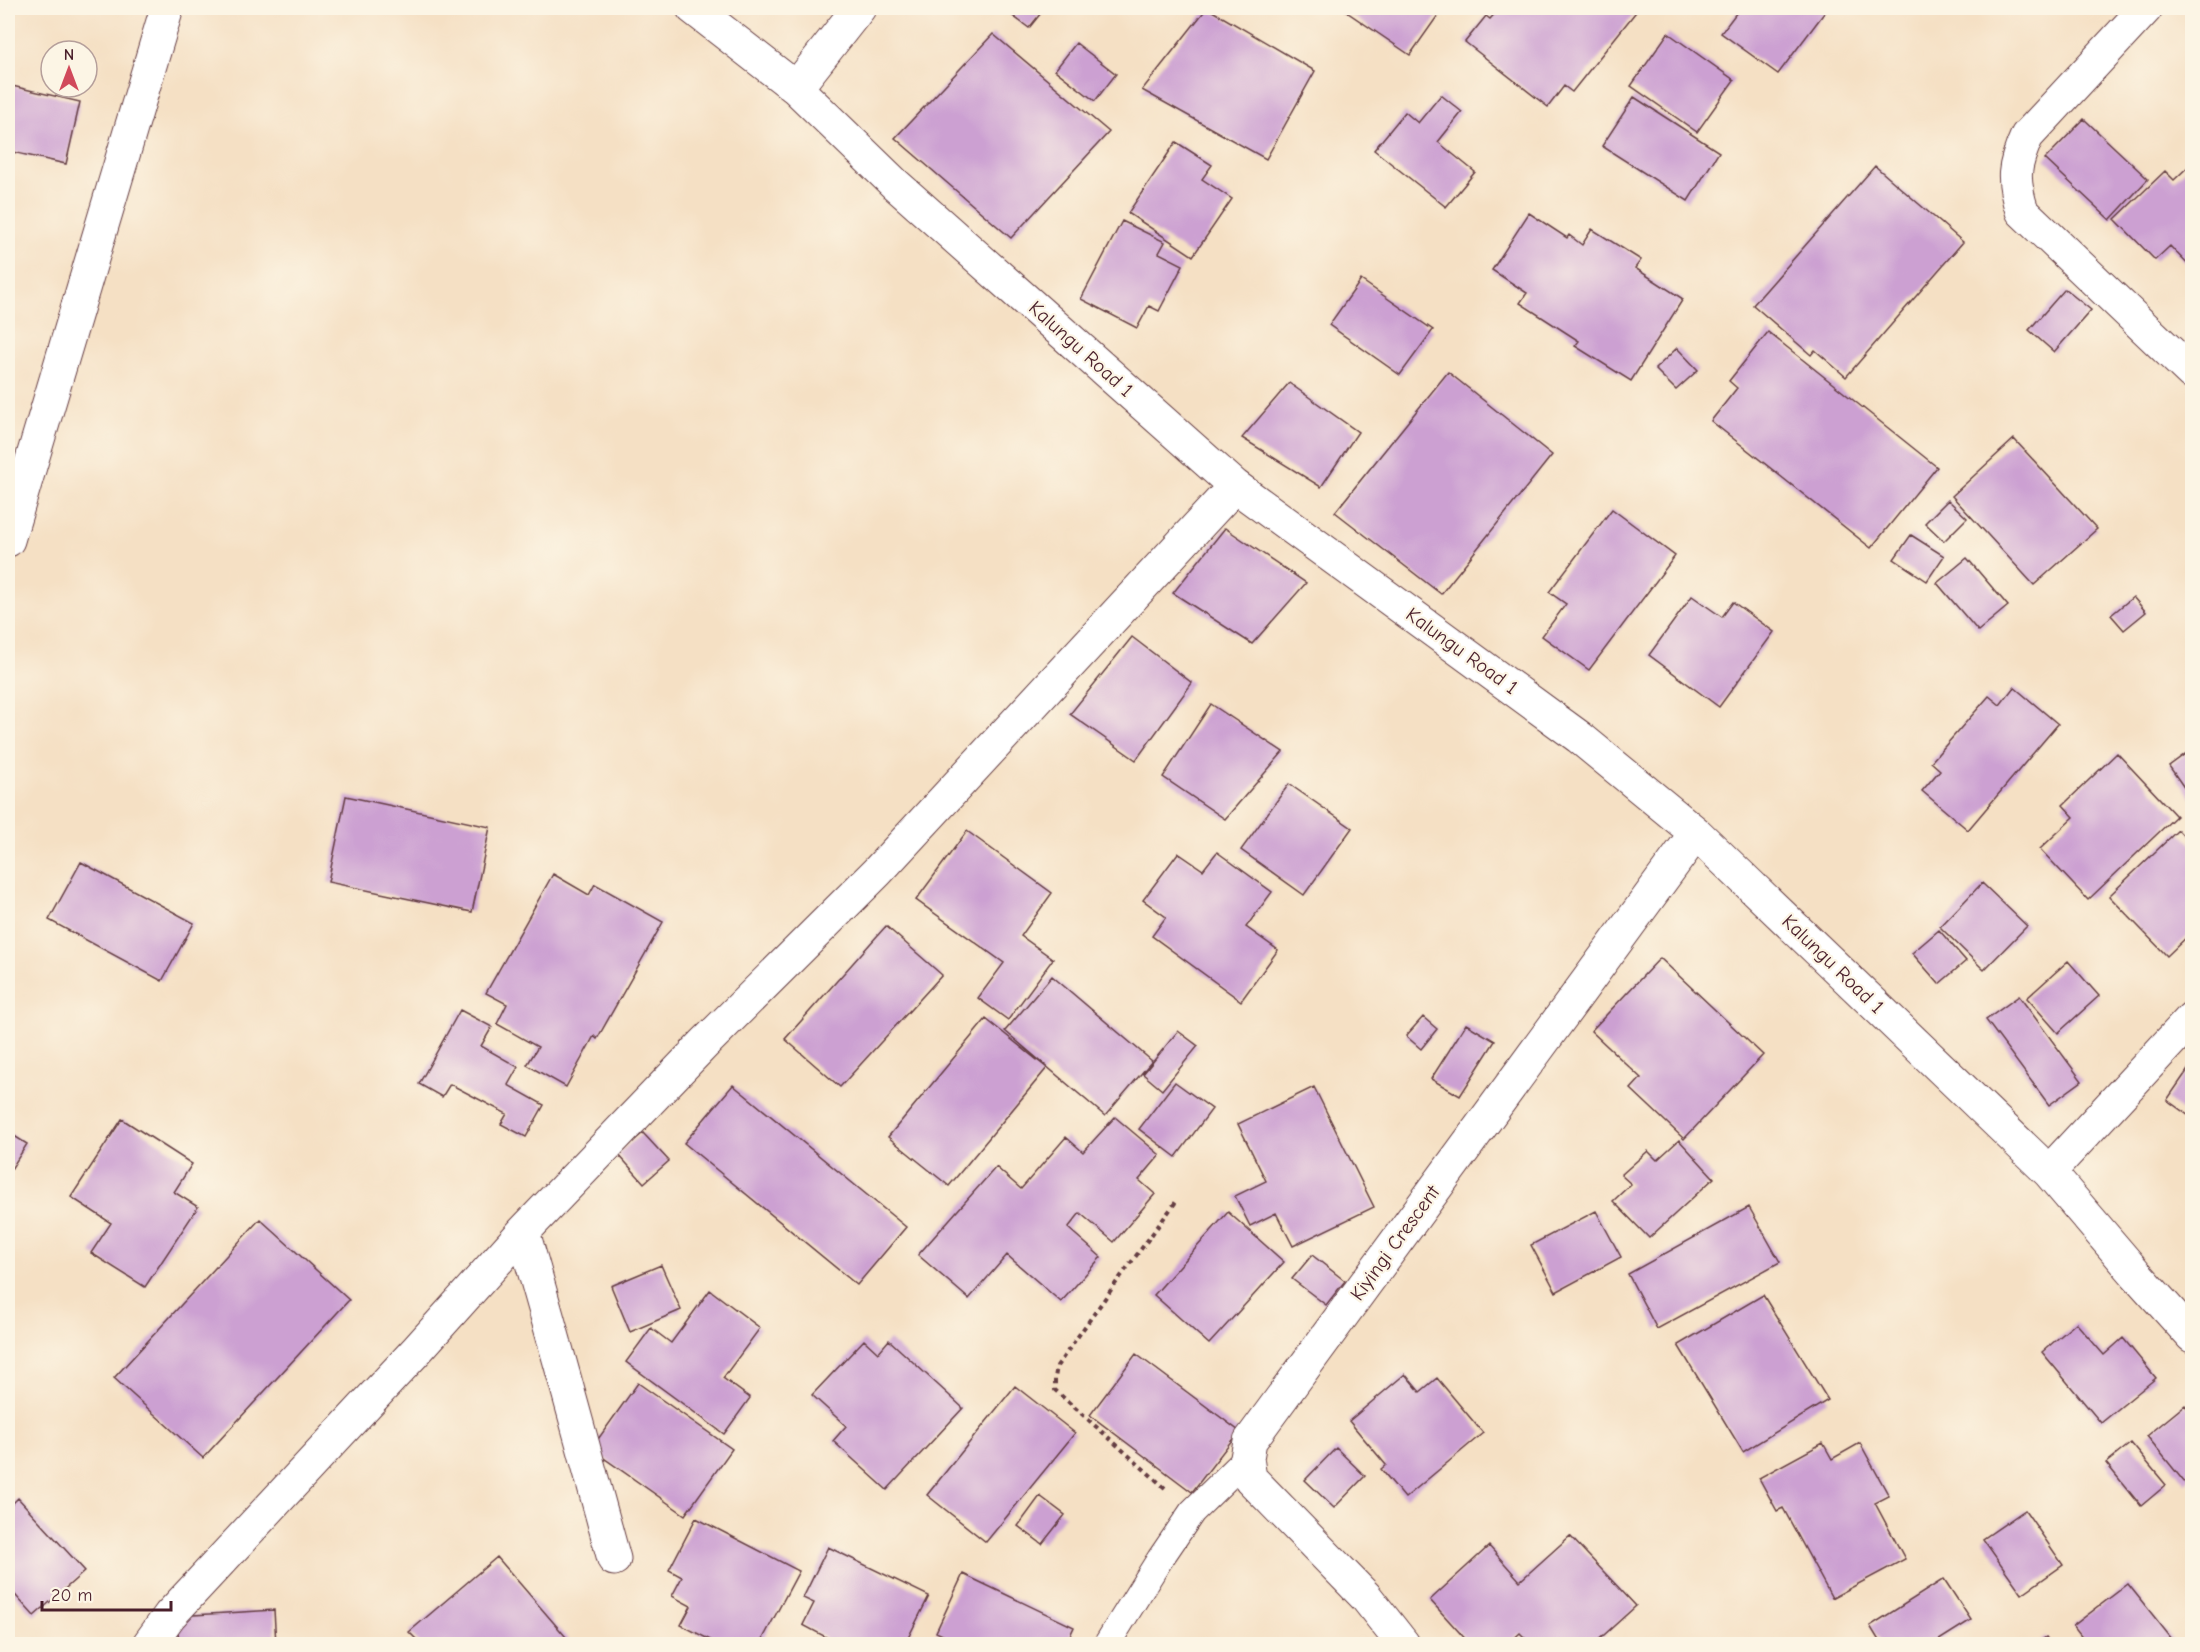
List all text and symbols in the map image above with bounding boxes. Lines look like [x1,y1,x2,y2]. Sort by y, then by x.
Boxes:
north arrow [39,39,99,99]
text: N [64,46,74,64]
street label: Kalungu Road 1 [1024,296,1138,402]
street label: Kalungu Road 1 [1402,603,1522,699]
street label: Kalungu Road 1 [1777,910,1889,1018]
street label: Kiyingi Crescent [1346,1180,1445,1305]
scale bar [42,1574,171,1612]
text: 20 m [51,1585,92,1606]

